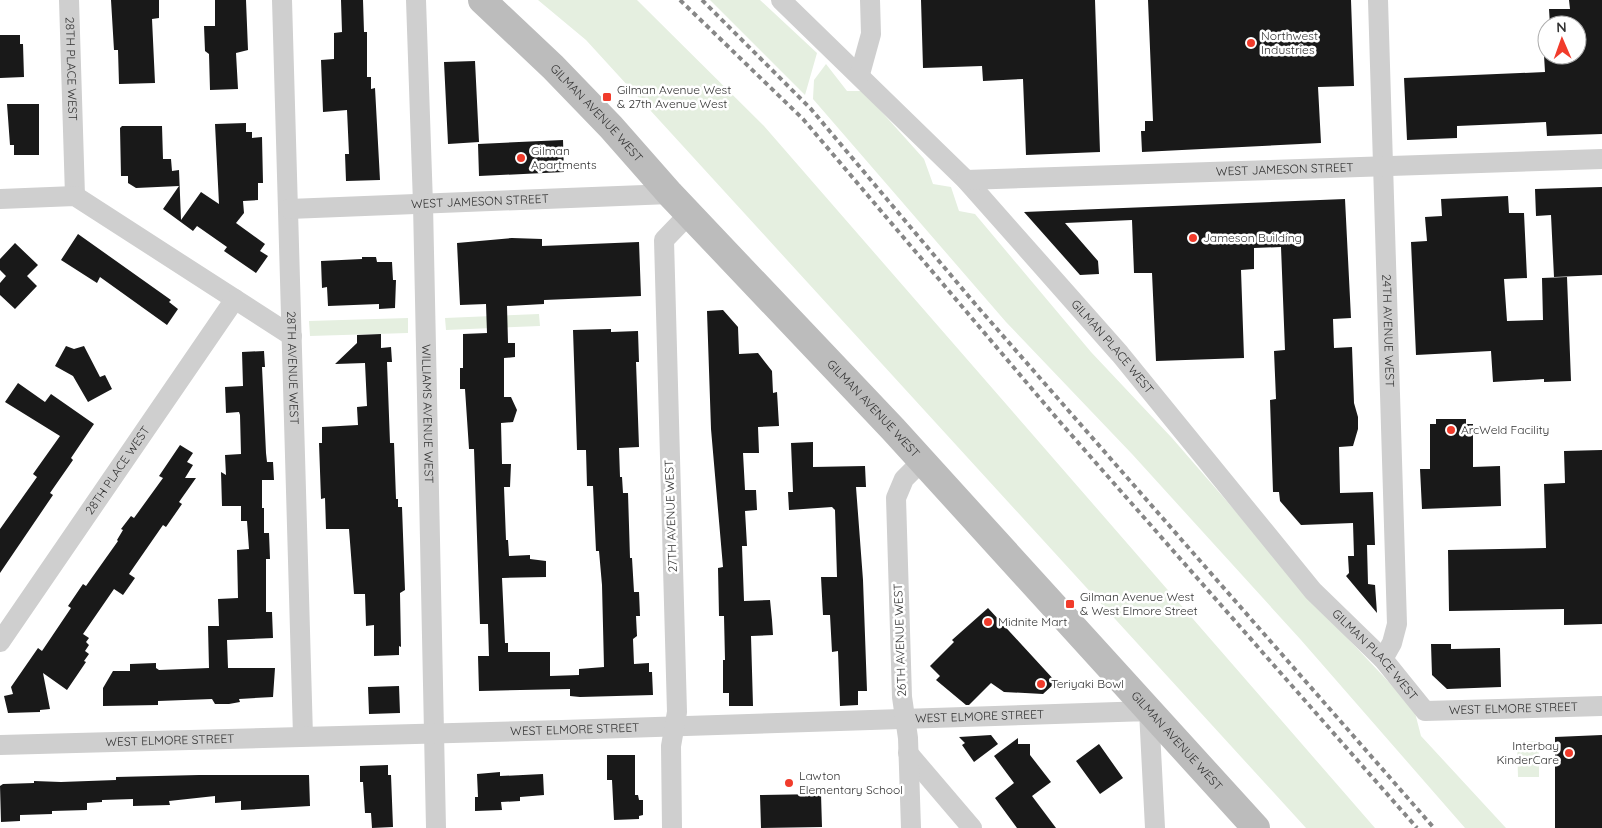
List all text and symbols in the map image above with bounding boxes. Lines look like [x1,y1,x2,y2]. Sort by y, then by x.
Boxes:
north arrow [1537,15,1587,65]
street label: 28TH PLACE WEST [63,17,81,121]
text: N [1556,18,1567,36]
place label: Northwest Industries [1261,28,1318,57]
marker: Northwest Industries [1245,37,1257,49]
street label: GILMAN AVENUE WEST [547,61,646,165]
place label: Gilman Avenue West & 27th Avenue West [617,82,731,111]
marker: Gilman Avenue West & 27th Avenue West [601,91,613,103]
place label: Gilman Apartments [531,143,597,172]
marker: Gilman Apartments [515,152,527,164]
street label: WEST JAMESON STREET [1216,159,1354,179]
street label: WEST JAMESON STREET [411,191,549,211]
place label: Jameson Building [1203,230,1302,245]
marker: Jameson Building [1187,232,1199,244]
street label: 24TH AVENUE WEST [1379,274,1398,388]
street label: GILMAN PLACE WEST [1068,296,1157,396]
street label: 28TH AVENUE WEST [284,311,302,425]
street label: WILLIAMS AVENUE WEST [419,344,437,484]
street label: GILMAN AVENUE WEST [824,356,923,460]
place label: ArcWeld Facility [1461,422,1549,437]
street label: 28TH PLACE WEST [82,423,153,517]
marker: ArcWeld Facility [1445,424,1457,436]
street label: 27TH AVENUE WEST [661,459,680,573]
street label: 26TH AVENUE WEST [890,583,909,697]
place label: Gilman Avenue West & West Elmore Street [1080,589,1198,618]
marker: Gilman Avenue West & West Elmore Street [1064,598,1076,610]
street label: GILMAN PLACE WEST [1329,606,1421,703]
place label: Midnite Mart [998,614,1067,629]
marker: Midnite Mart [982,616,994,628]
place label: Teriyaki Bowl [1051,676,1124,691]
marker: Teriyaki Bowl [1035,678,1047,690]
street label: GILMAN AVENUE WEST [1128,688,1226,793]
street label: WEST ELMORE STREET [1449,699,1578,717]
street label: WEST ELMORE STREET [915,706,1044,726]
street label: WEST ELMORE STREET [510,720,640,738]
street label: WEST ELMORE STREET [105,731,235,749]
place label: Interbay KinderCare [1496,738,1559,767]
marker: Interbay KinderCare [1563,747,1575,759]
place label: Lawton Elementary School [799,768,903,797]
marker: Lawton Elementary School [783,777,795,789]

